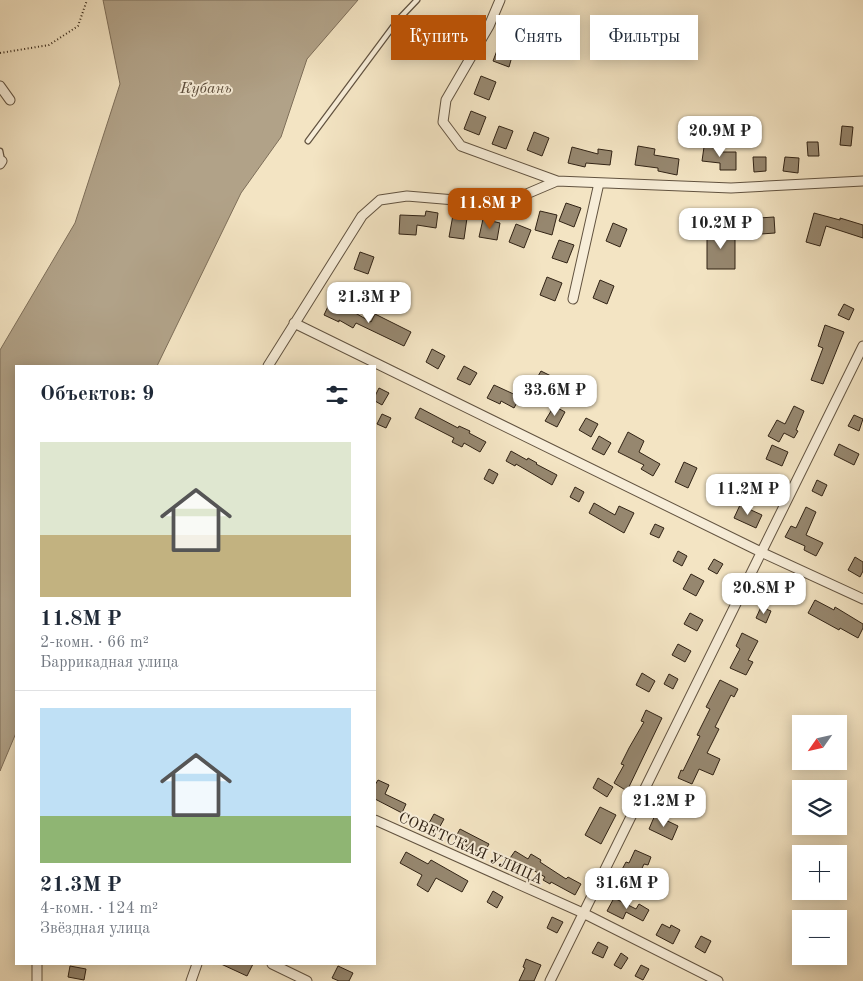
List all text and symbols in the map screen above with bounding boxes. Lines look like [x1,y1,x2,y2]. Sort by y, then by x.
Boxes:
chip: Купить [391,15,486,60]
chip: Снять [496,15,580,60]
chip: Фильтры [590,15,698,60]
water label: Кубань [179,81,232,97]
pin: 20.9M ₽ [674,116,766,158]
text: 20.9M ₽ [689,124,751,140]
pin: 11.8M ₽ [444,188,536,230]
text: 11.8M ₽ [459,196,521,212]
pin: 10.2M ₽ [675,208,767,250]
text: 10.2M ₽ [690,216,752,232]
pin: 21.3M ₽ [323,282,415,324]
text: 21.3M ₽ [338,290,400,306]
pin: 33.6M ₽ [509,374,601,417]
icon: filters [323,381,351,409]
text: 33.6M ₽ [524,383,586,399]
text: Объектов: 9 [40,384,154,405]
pin: 11.2M ₽ [702,474,794,516]
icon: home [151,475,241,565]
text: 11.2M ₽ [717,482,779,498]
pin: 20.8M ₽ [718,572,810,615]
text: 20.8M ₽ [733,581,795,597]
text: 11.8M ₽ [40,609,122,630]
text: 2-комн. · 66 m² [40,635,149,651]
text: Баррикадная улица [40,655,179,671]
north arrow [792,715,848,770]
map controls [792,715,847,965]
icon: home [151,740,241,830]
button: layers [792,780,847,835]
pin: 21.2M ₽ [618,786,710,828]
text: 21.2M ₽ [633,794,695,810]
street label: СОВЕТСКАЯ УЛИЦА [396,811,545,888]
button: + [792,845,847,900]
pin: 31.6M ₽ [581,868,673,910]
text: 21.3M ₽ [40,875,122,896]
text: 31.6M ₽ [596,876,658,892]
text: 4-комн. · 124 m² [40,901,158,917]
button: − [792,910,847,965]
text: Звёздная улица [40,921,150,937]

